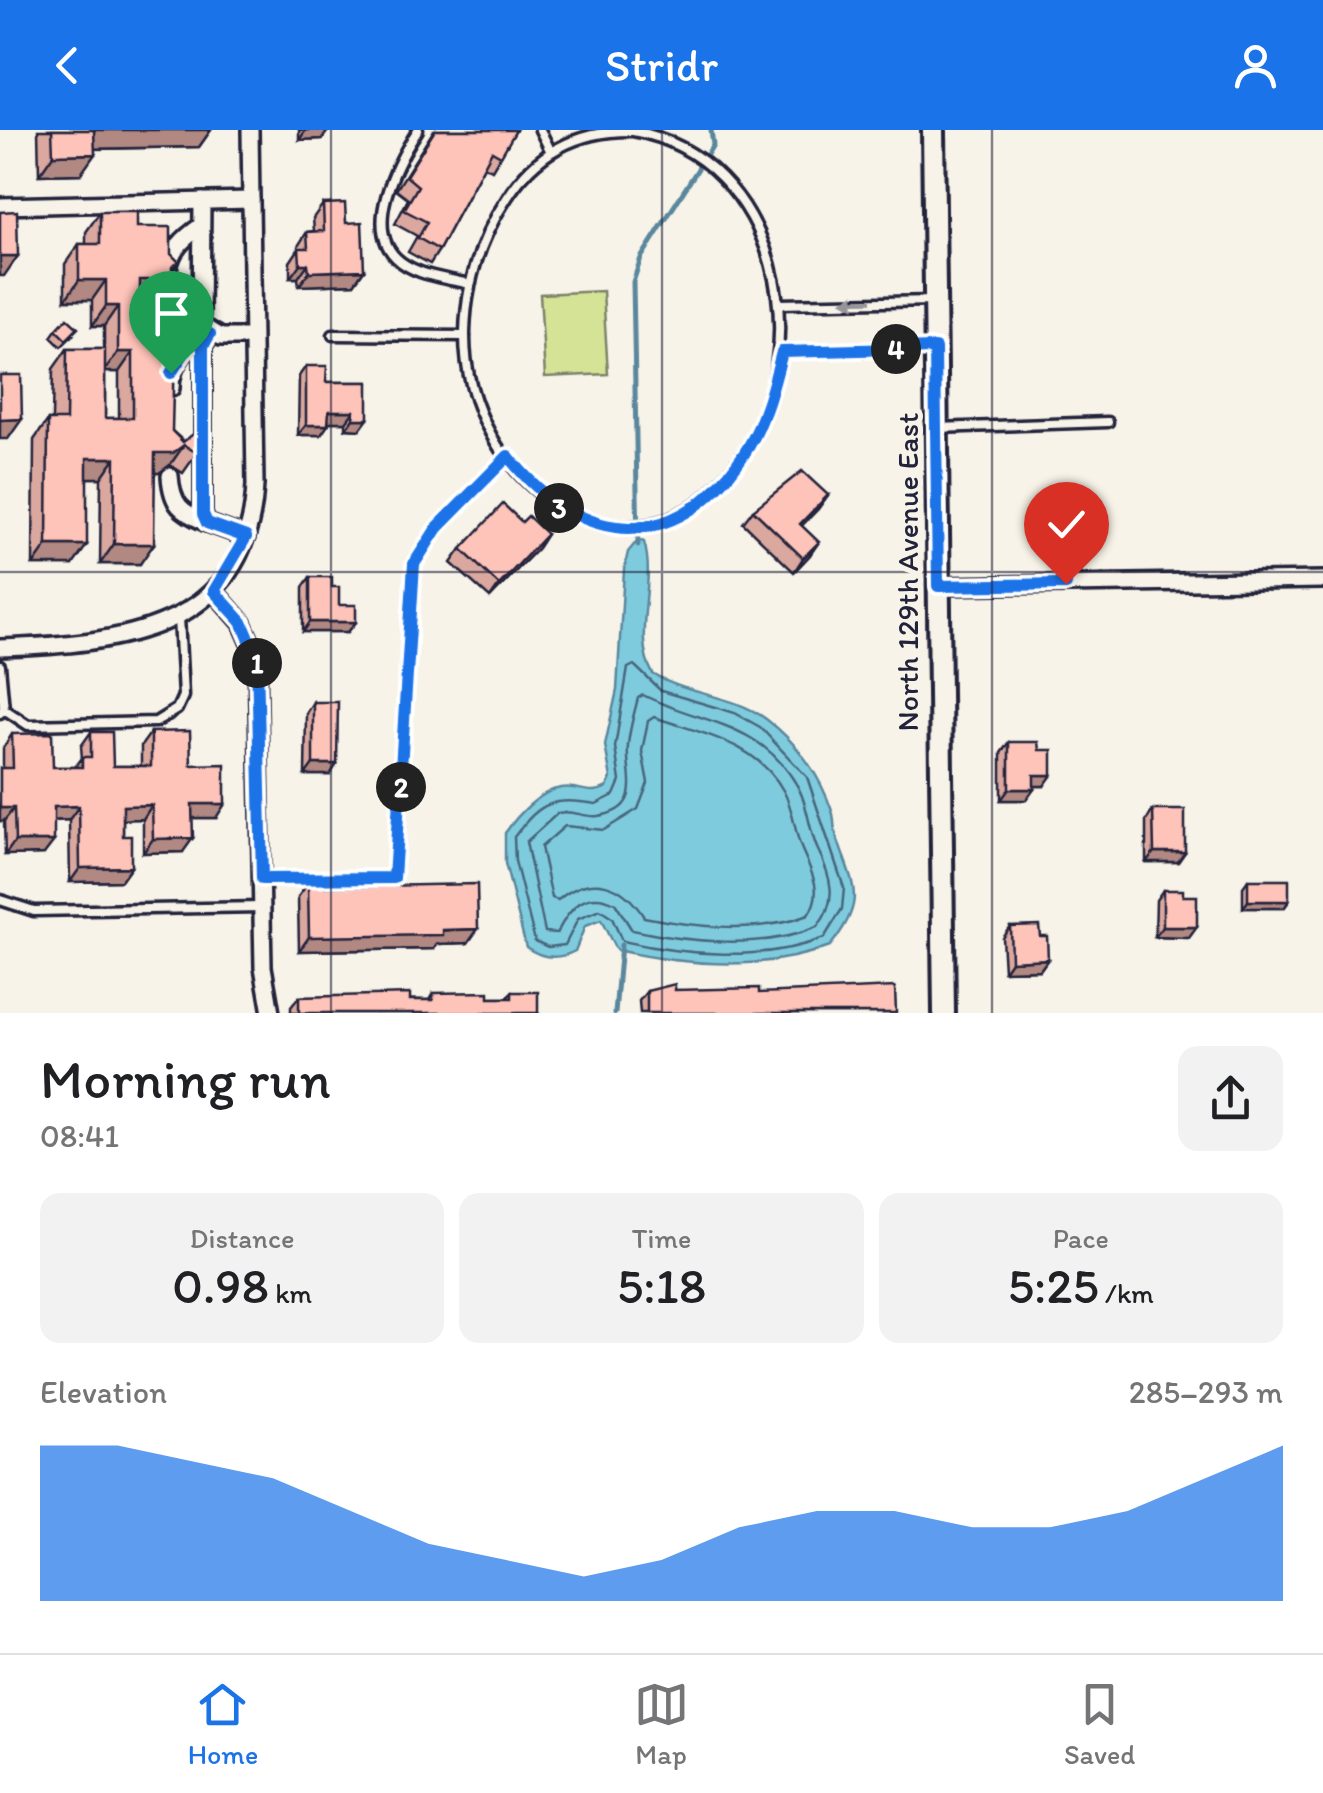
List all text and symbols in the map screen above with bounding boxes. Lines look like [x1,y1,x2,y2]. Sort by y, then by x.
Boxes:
icon: back [40,38,95,93]
text: Stridr [605,38,718,92]
icon: person [1228,38,1283,93]
pin [129,271,214,374]
icon: arrive [144,286,199,341]
one-way arrow [841,294,873,310]
pin: 4 [871,324,921,374]
text: 4 [888,332,904,366]
street label: North 129th Avenue East [889,413,926,731]
pin [1024,482,1109,585]
pin: 3 [534,483,584,533]
text: 3 [551,491,567,525]
icon: check [1039,497,1094,552]
pin: 1 [232,638,282,688]
text: 1 [251,646,264,680]
pin: 2 [376,762,426,812]
text: 2 [394,770,408,804]
text: Morning run [40,1046,331,1112]
button: share [1178,1046,1283,1151]
text: 08:41 [40,1117,119,1155]
text: Distance [190,1221,295,1255]
text: Time [632,1221,691,1255]
text: Pace [1053,1221,1109,1255]
text: 0.98 [172,1255,269,1316]
text: 5:18 [617,1255,706,1316]
text: 5:25 [1008,1255,1099,1316]
text: km [269,1276,312,1310]
text: /km [1099,1276,1154,1310]
text: Elevation [40,1373,167,1411]
text: 285–293 m [1129,1373,1283,1411]
tab: Home [188,1677,258,1771]
tab: Map [634,1677,689,1771]
tab: Saved [1064,1677,1135,1771]

